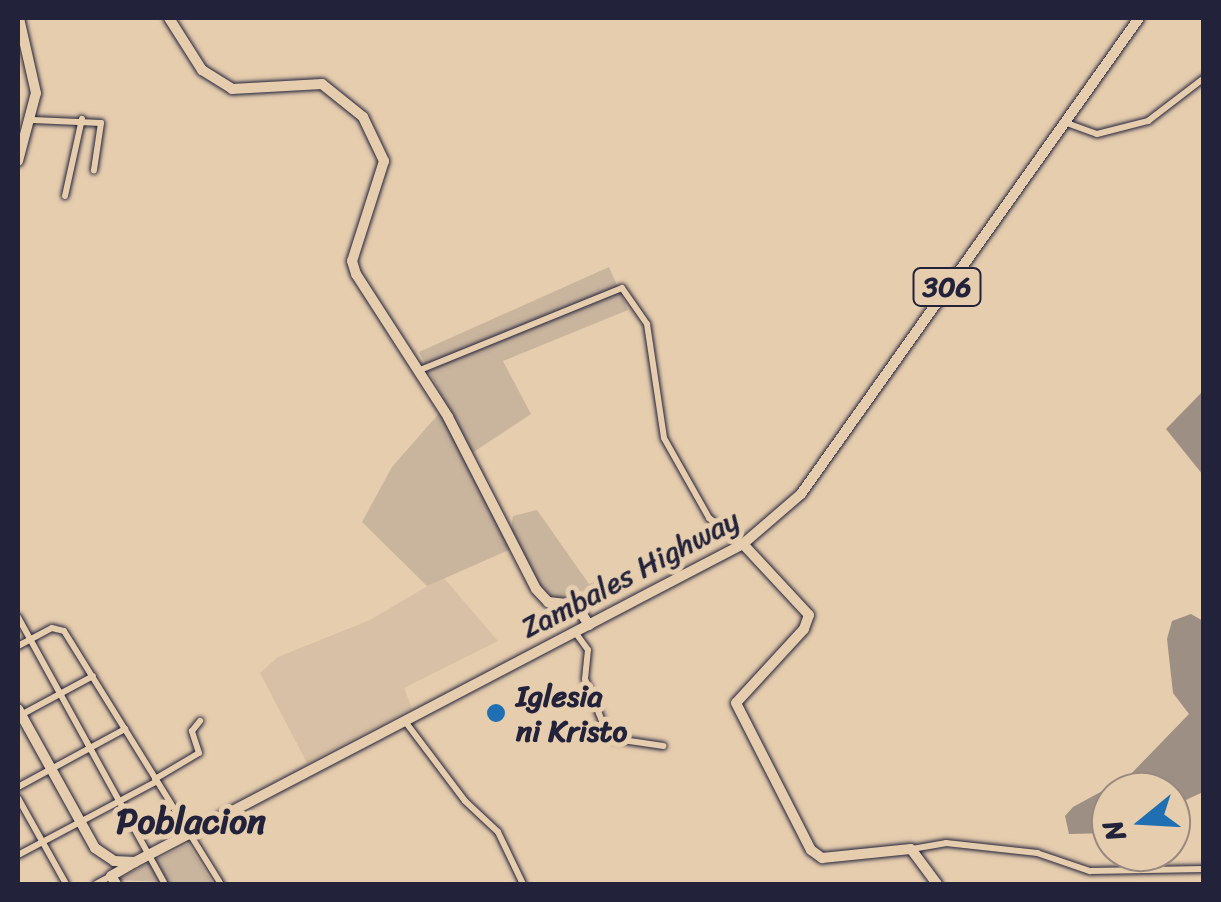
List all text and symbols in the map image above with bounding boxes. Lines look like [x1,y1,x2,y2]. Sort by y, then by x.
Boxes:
road number: 306 [912,264,982,310]
street label: Zambales Highway [515,501,745,647]
place label: Iglesia ni Kristo [516,678,628,748]
marker: Iglesia ni Kristo [485,702,507,724]
north arrow [1091,772,1191,872]
district label: Poblacion [116,800,266,842]
text: N [1088,814,1140,848]

